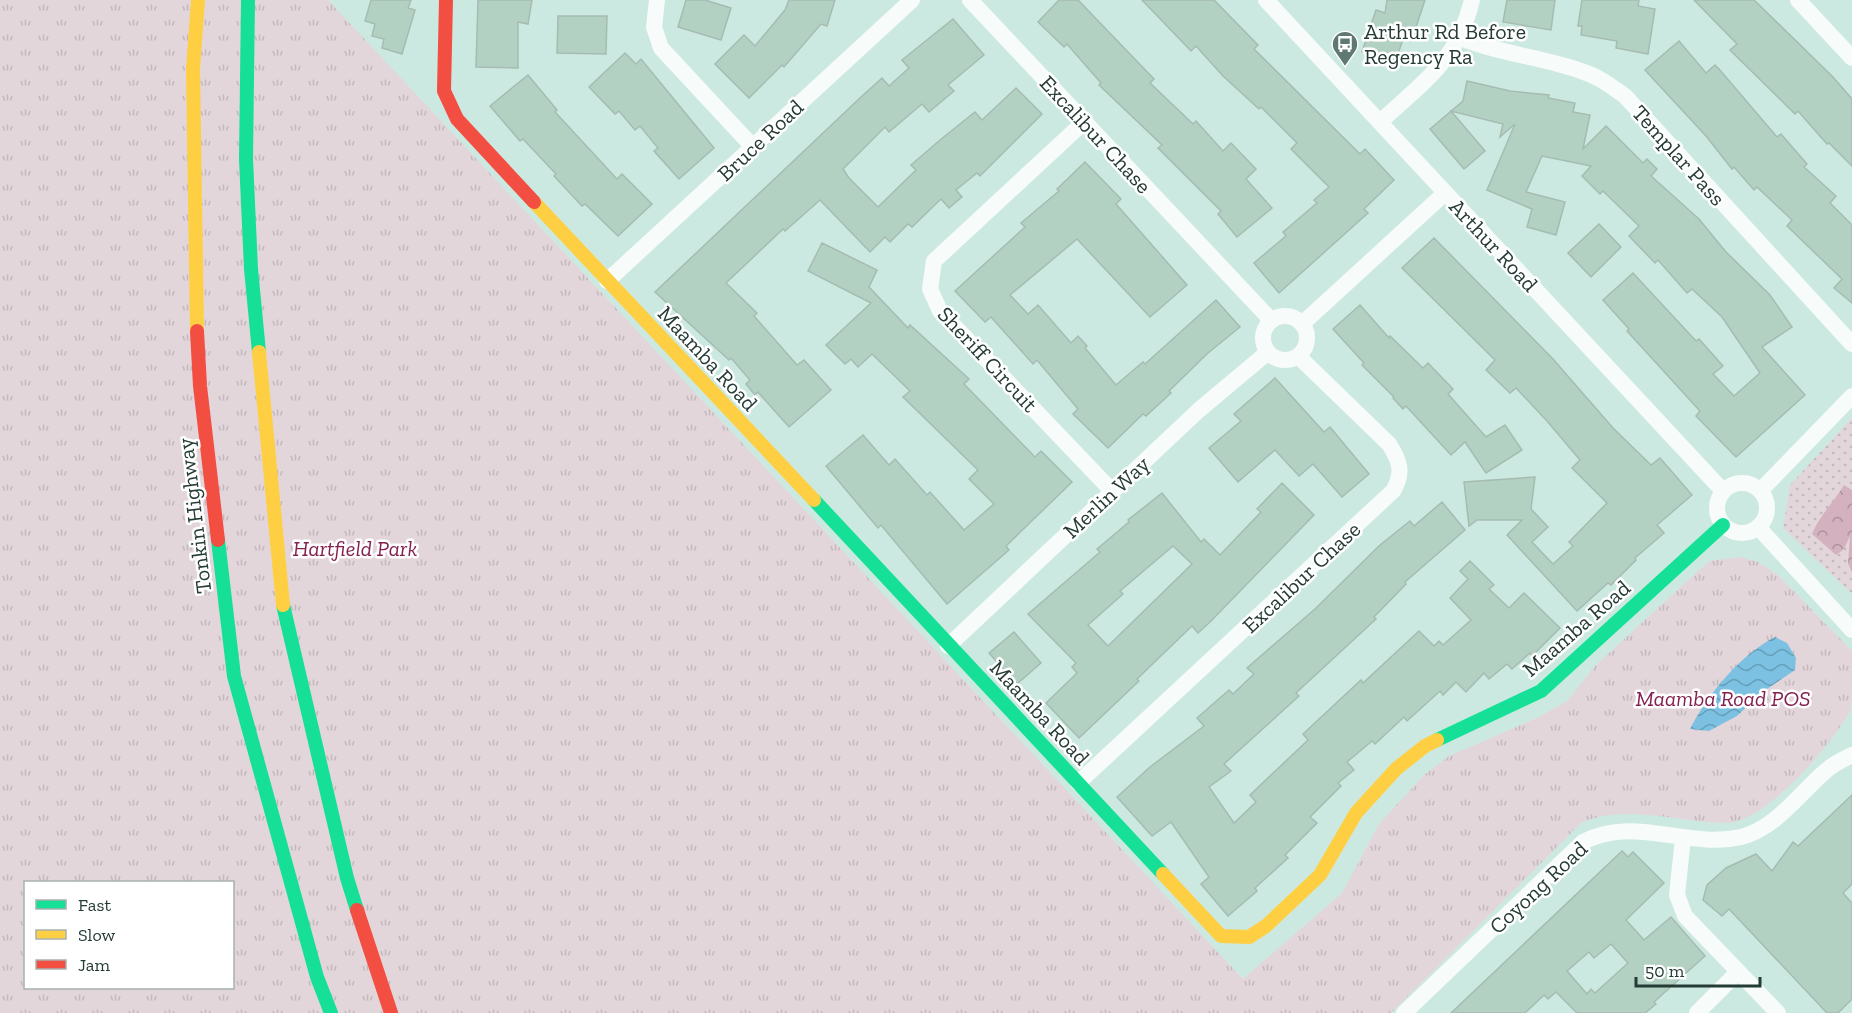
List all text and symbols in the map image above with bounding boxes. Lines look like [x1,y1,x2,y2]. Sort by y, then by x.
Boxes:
place label: Arthur Rd Before Regency Ra [1364,18,1526,70]
bus stop icon: Arthur Rd Before Regency Ra [1330,29,1360,67]
street label: Excalibur Chase [1034,70,1157,199]
street label: Bruce Road [712,94,809,187]
street label: Templar Pass [1626,99,1731,211]
street label: Arthur Road [1444,193,1544,298]
street label: Maamba Road [652,300,763,417]
street label: Sheriff Circuit [932,301,1044,418]
street label: Tonkin Highway [171,436,217,595]
street label: Merlin Way [1058,450,1156,544]
street label: Excalibur Chase [1237,516,1366,639]
park label: Hartfield Park [293,535,417,562]
street label: Maamba Road [1517,574,1636,683]
street label: Maamba Road [984,654,1095,771]
park label: Maamba Road POS [1635,685,1811,712]
street label: Coyong Road [1484,835,1593,940]
legend [24,881,234,989]
text: Fast [78,894,111,916]
text: Slow [78,924,115,946]
scale bar [1636,950,1760,988]
text: Jam [78,954,110,976]
text: 50 m [1645,960,1685,982]

